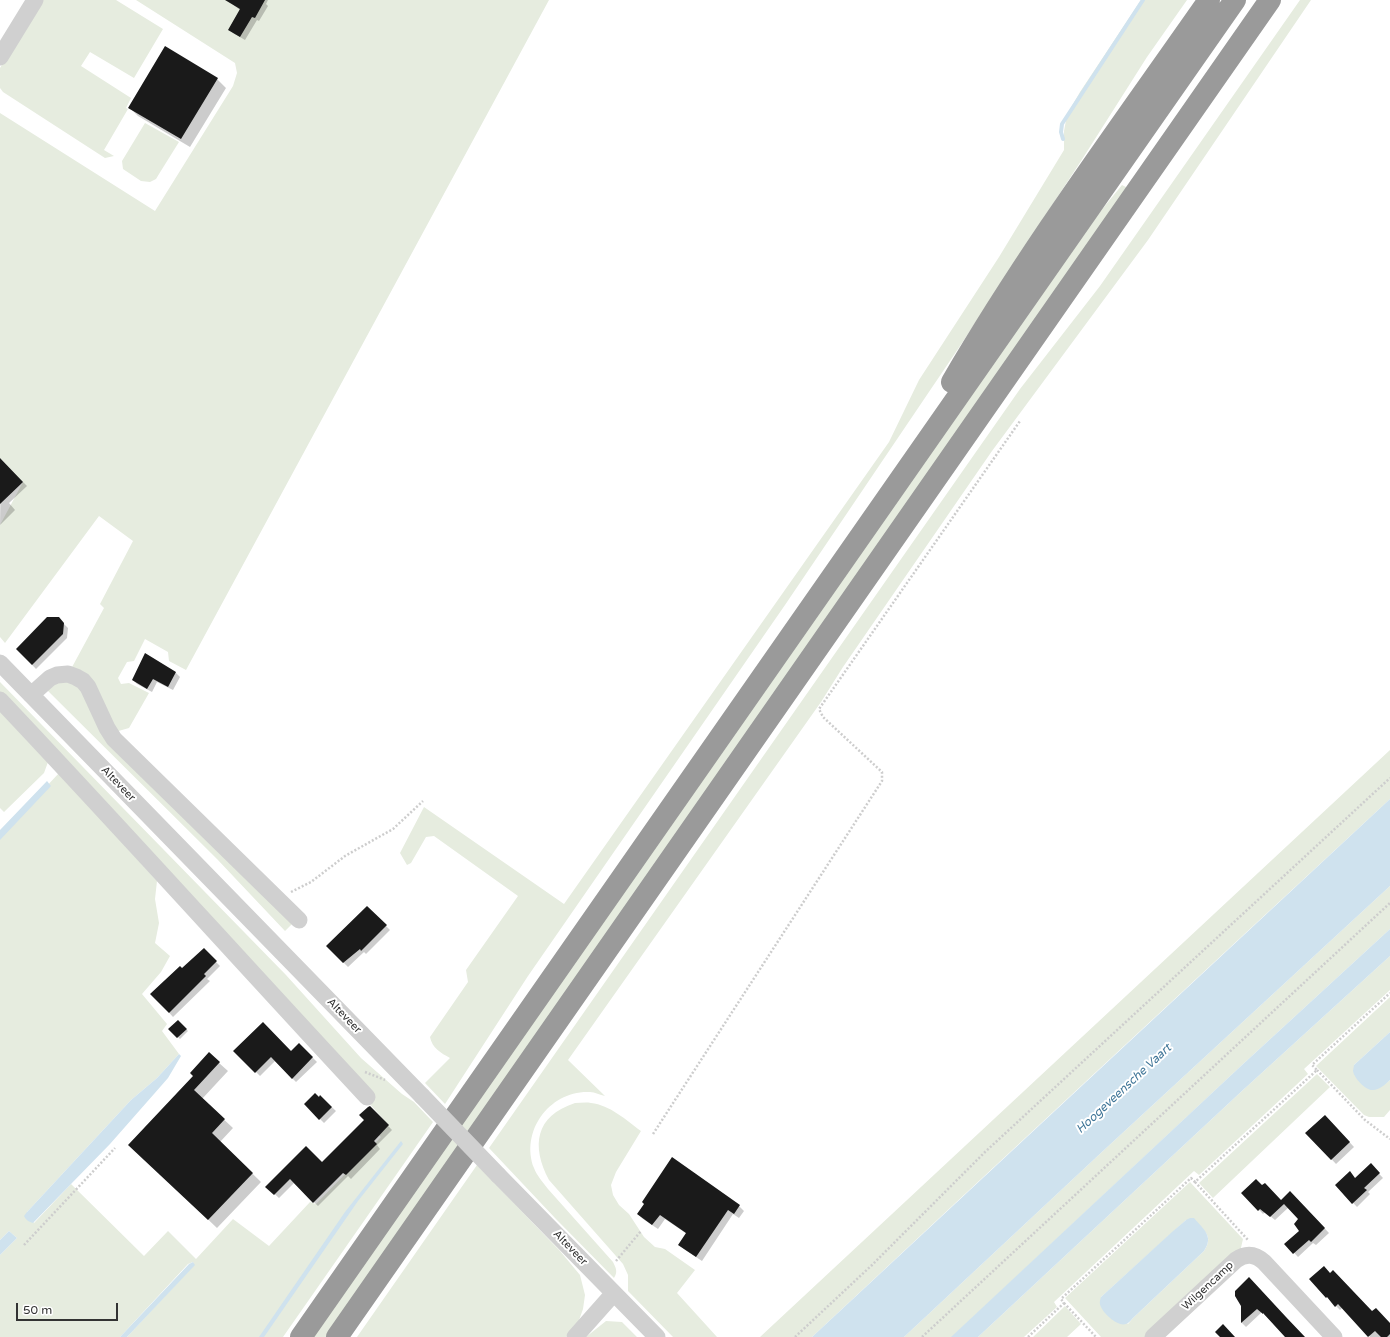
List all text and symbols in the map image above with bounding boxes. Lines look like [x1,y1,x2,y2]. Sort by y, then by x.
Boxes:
street label: Alteveer [98,764,138,804]
street label: Alteveer [324,996,364,1036]
water label: Hoogeveensche Vaart [1074,1041,1174,1137]
street label: Alteveer [550,1228,590,1268]
street label: Wilgencamp [1180,1259,1236,1313]
scale bar [18,1295,120,1321]
text: 50 m [23,1303,52,1317]

